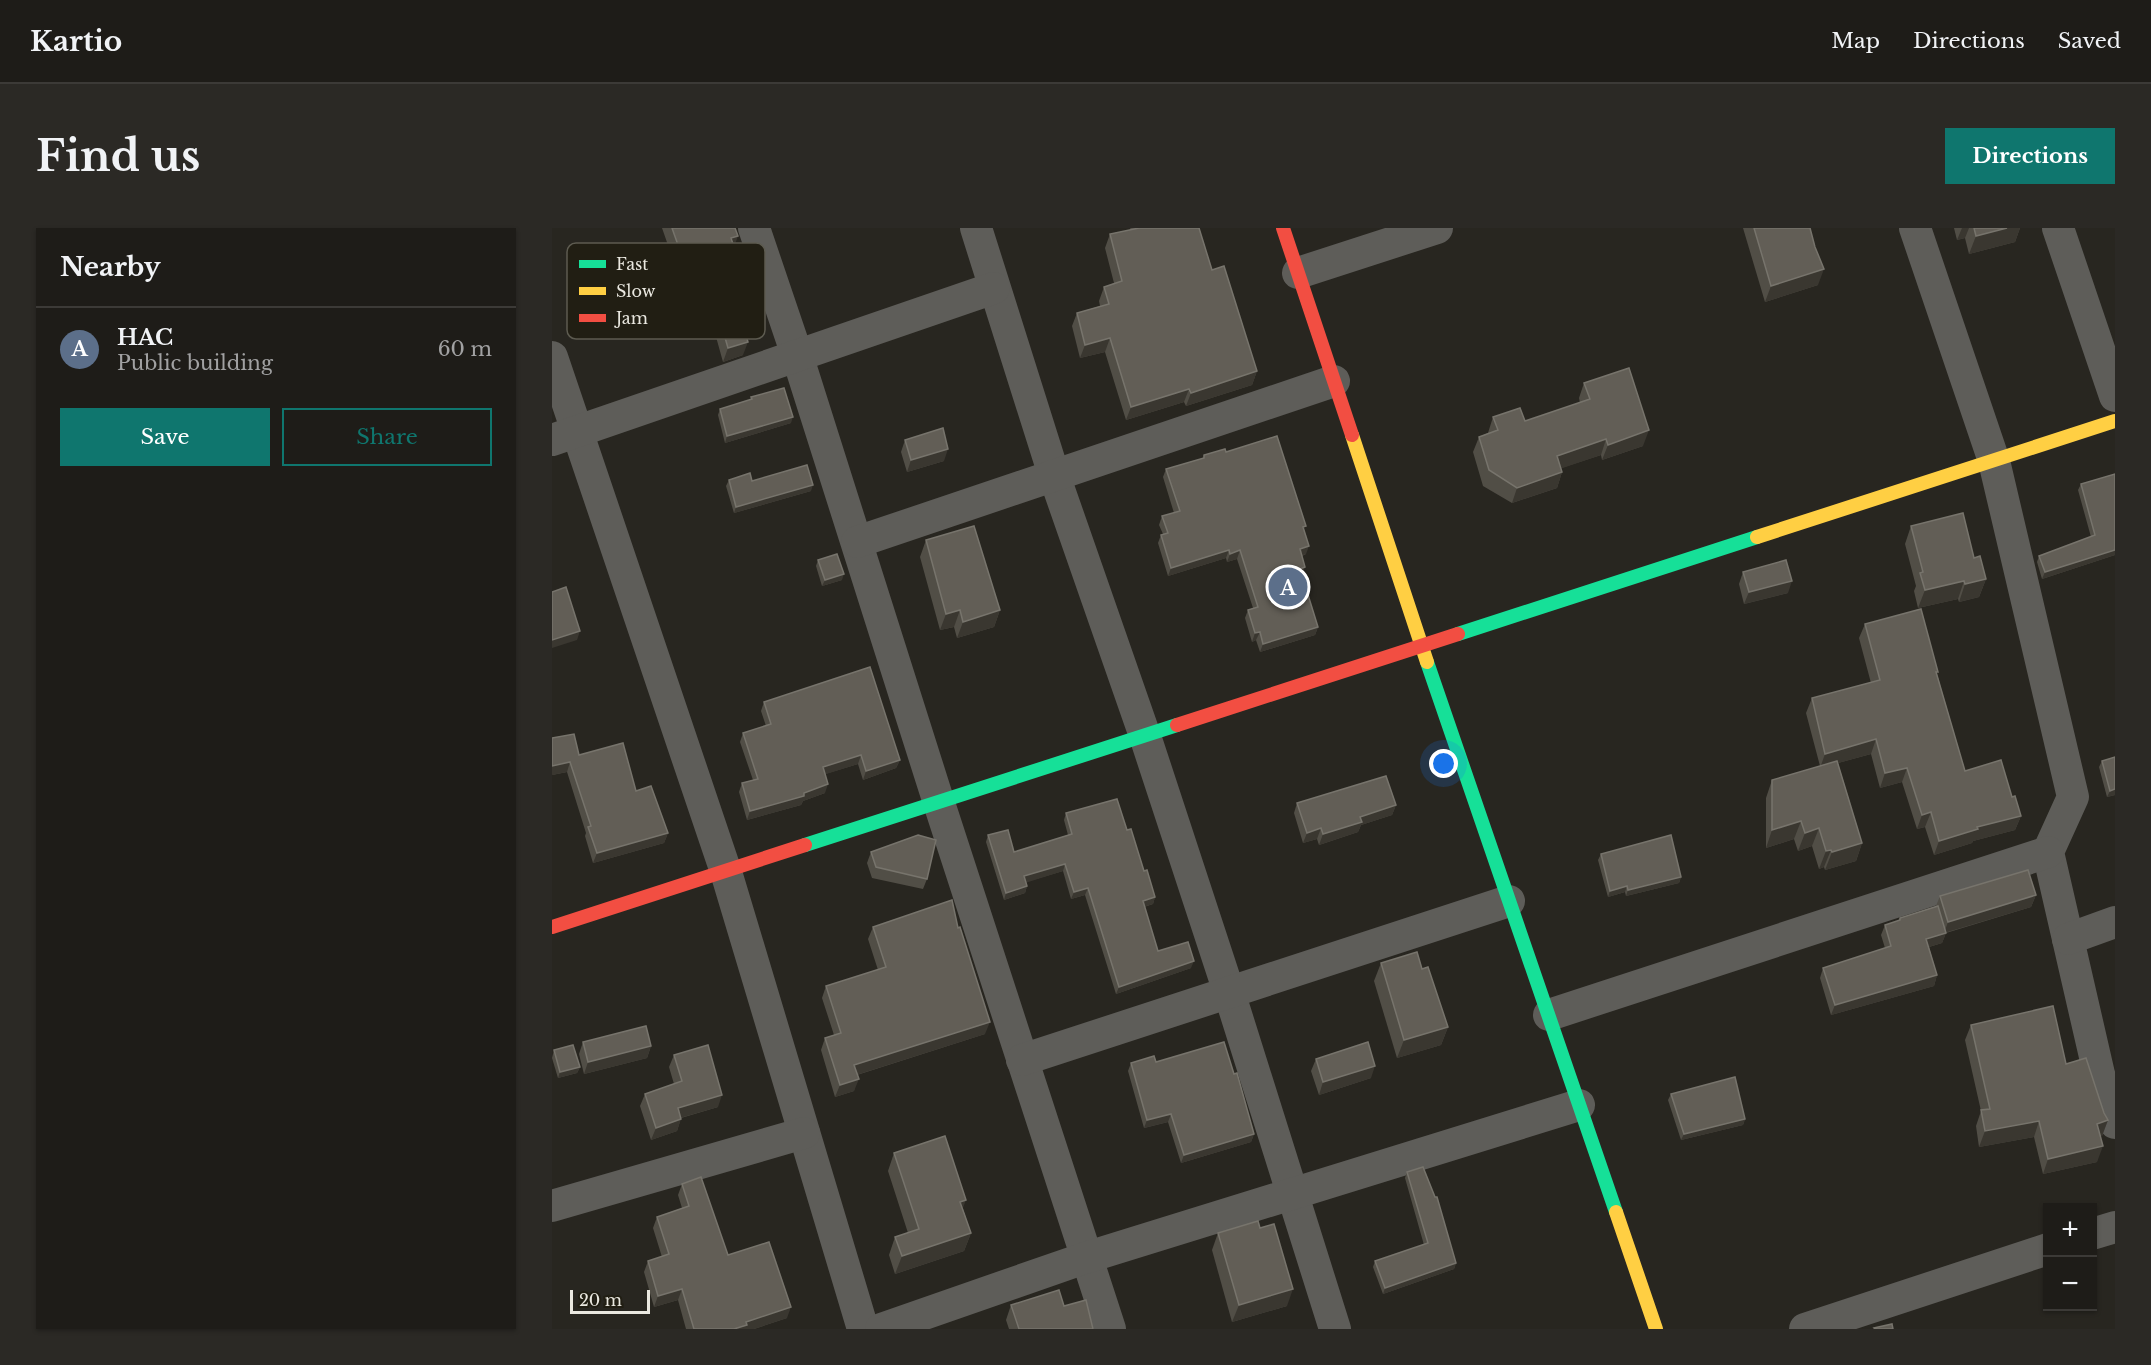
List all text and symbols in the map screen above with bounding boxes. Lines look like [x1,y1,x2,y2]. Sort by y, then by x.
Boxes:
text: Kartio [30,24,122,59]
text: Map [1831,28,1880,54]
text: Directions [1913,28,2025,54]
text: Saved [2058,28,2121,54]
button: Directions [1945,128,2115,184]
text: Find us [36,130,200,182]
legend [567,243,765,339]
text: Nearby [60,251,161,283]
text: Fast [616,254,648,274]
text: Slow [616,281,656,301]
text: Jam [614,308,648,328]
text: HAC [117,324,173,351]
text: A [71,337,88,361]
text: 60 m [438,337,492,361]
text: Public building [117,351,273,375]
button: Save [60,408,270,466]
button: Share [282,408,492,466]
pin: A [1268,564,1308,610]
your location [1429,749,1458,778]
map controls [2043,1203,2097,1311]
button: + [2043,1203,2097,1257]
button: − [2043,1257,2097,1311]
scale bar [570,1287,650,1314]
text: 20 m [579,1290,622,1310]

